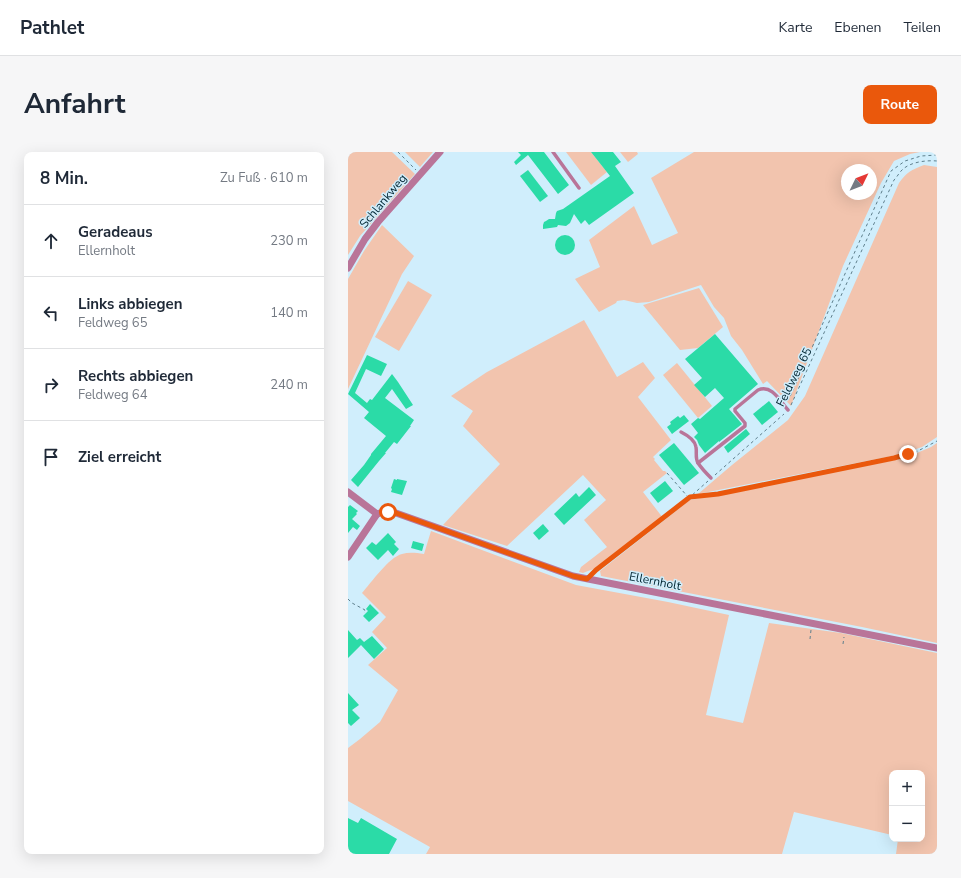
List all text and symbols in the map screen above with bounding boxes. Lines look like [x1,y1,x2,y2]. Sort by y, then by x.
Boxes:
text: Pathlet [20,15,84,41]
text: Karte [779,18,812,37]
text: Ebenen [834,18,881,37]
text: Teilen [903,18,941,37]
text: Anfahrt [24,85,125,123]
button: Route [863,85,937,124]
north arrow [841,164,877,200]
text: 8 Min. [40,167,88,190]
text: Zu Fuß · 610 m [220,169,308,187]
street label: Schlankweg [356,171,410,231]
text: Geradeaus [78,222,153,242]
icon: ahead [40,230,62,252]
text: 230 m [270,232,308,250]
text: Ellernholt [78,242,135,260]
text: Links abbiegen [78,294,182,314]
icon: left [40,302,62,324]
text: 140 m [270,304,308,322]
text: Feldweg 65 [78,314,147,332]
street label: Feldweg 65 [772,345,816,409]
text: Rechts abbiegen [78,366,193,386]
icon: right [40,374,62,396]
text: 240 m [270,376,308,394]
text: Feldweg 64 [78,386,147,404]
route end [899,445,917,463]
icon: arrive [40,446,62,468]
text: Ziel erreicht [78,447,161,467]
route start [379,503,397,521]
street label: Ellernholt [628,568,683,594]
map controls [889,770,925,842]
button: + [889,770,925,806]
button: − [889,806,925,842]

